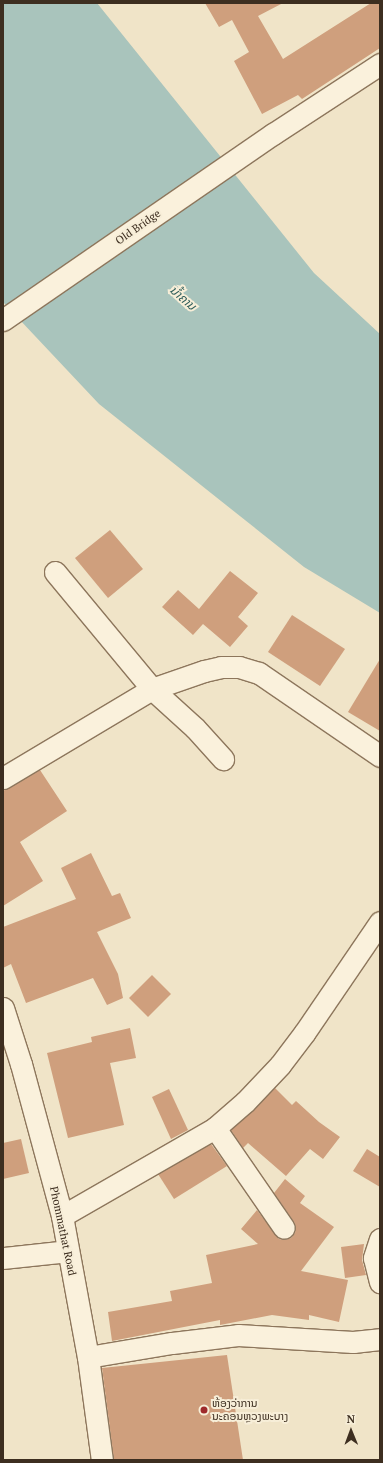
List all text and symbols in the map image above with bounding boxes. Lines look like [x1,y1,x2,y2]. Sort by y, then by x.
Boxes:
street label: Old Bridge [113,207,163,247]
water label: ນ້ຳຄານ [167,283,199,313]
street label: Phommathat Road [47,1185,79,1277]
place label: ຫ້ອງວ່າການ ນະຄອນຫຼວງພະບາງ [212,1397,288,1423]
marker: ຫ້ອງວ່າການ ນະຄອນຫຼວງພະບາງ [199,1405,209,1415]
north arrow [331,1411,371,1451]
text: N [346,1412,355,1426]

